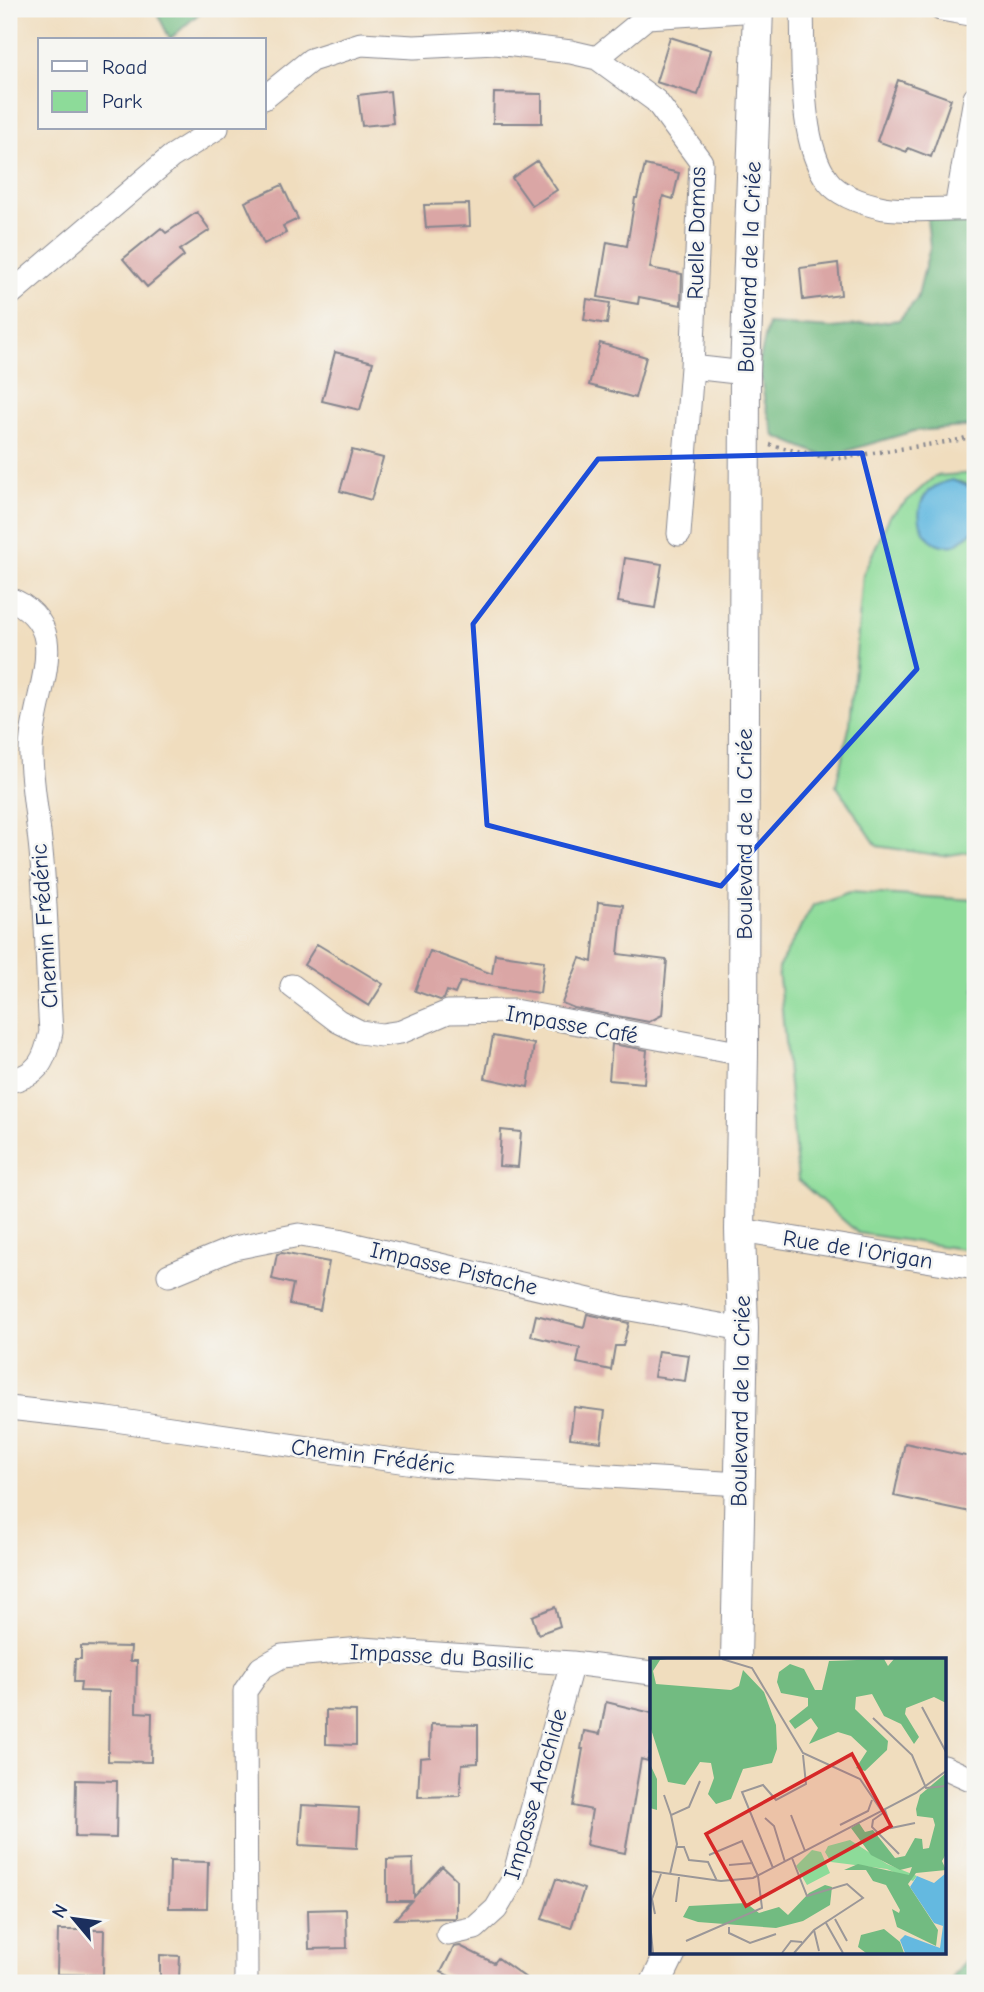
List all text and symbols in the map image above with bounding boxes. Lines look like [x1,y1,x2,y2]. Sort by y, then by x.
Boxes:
legend [38,38,266,130]
text: Road [102,55,147,79]
text: Park [102,89,142,113]
street label: Boulevard de la Criée [732,161,767,373]
street label: Ruelle Damas [682,166,711,300]
street label: Boulevard de la Criée [731,728,758,940]
street label: Chemin Frédéric [25,843,64,1009]
street label: Impasse Café [504,1000,640,1049]
street label: Rue de l'Origan [781,1224,935,1275]
street label: Impasse Pistache [368,1236,540,1301]
street label: Boulevard de la Criée [725,1295,756,1507]
street label: Chemin Frédéric [289,1433,456,1480]
street label: Impasse du Basilic [349,1638,535,1675]
inset map [650,1658,946,1954]
street label: Impasse Arachide [498,1706,573,1883]
north arrow [38,1884,108,1954]
text: N [47,1900,73,1922]

